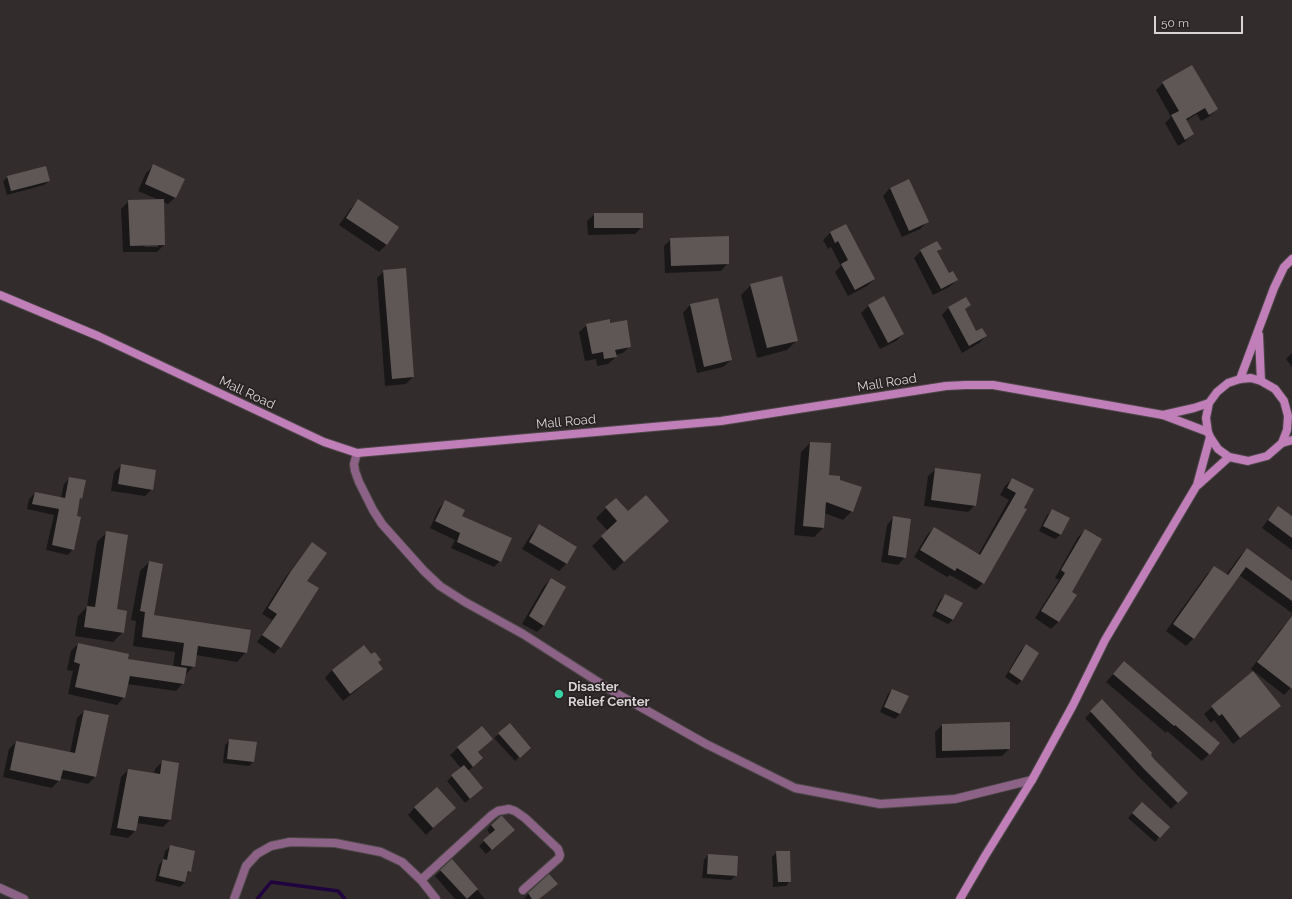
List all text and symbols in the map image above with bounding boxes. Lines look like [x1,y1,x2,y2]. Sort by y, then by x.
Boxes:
scale bar [1156,8,1245,34]
text: 50 m [1161,16,1189,30]
street label: Mall Road [856,371,918,395]
street label: Mall Road [217,373,277,413]
street label: Mall Road [535,412,597,432]
place label: Disaster Relief Center [568,679,650,710]
marker: Disaster Relief Center [553,688,565,700]

